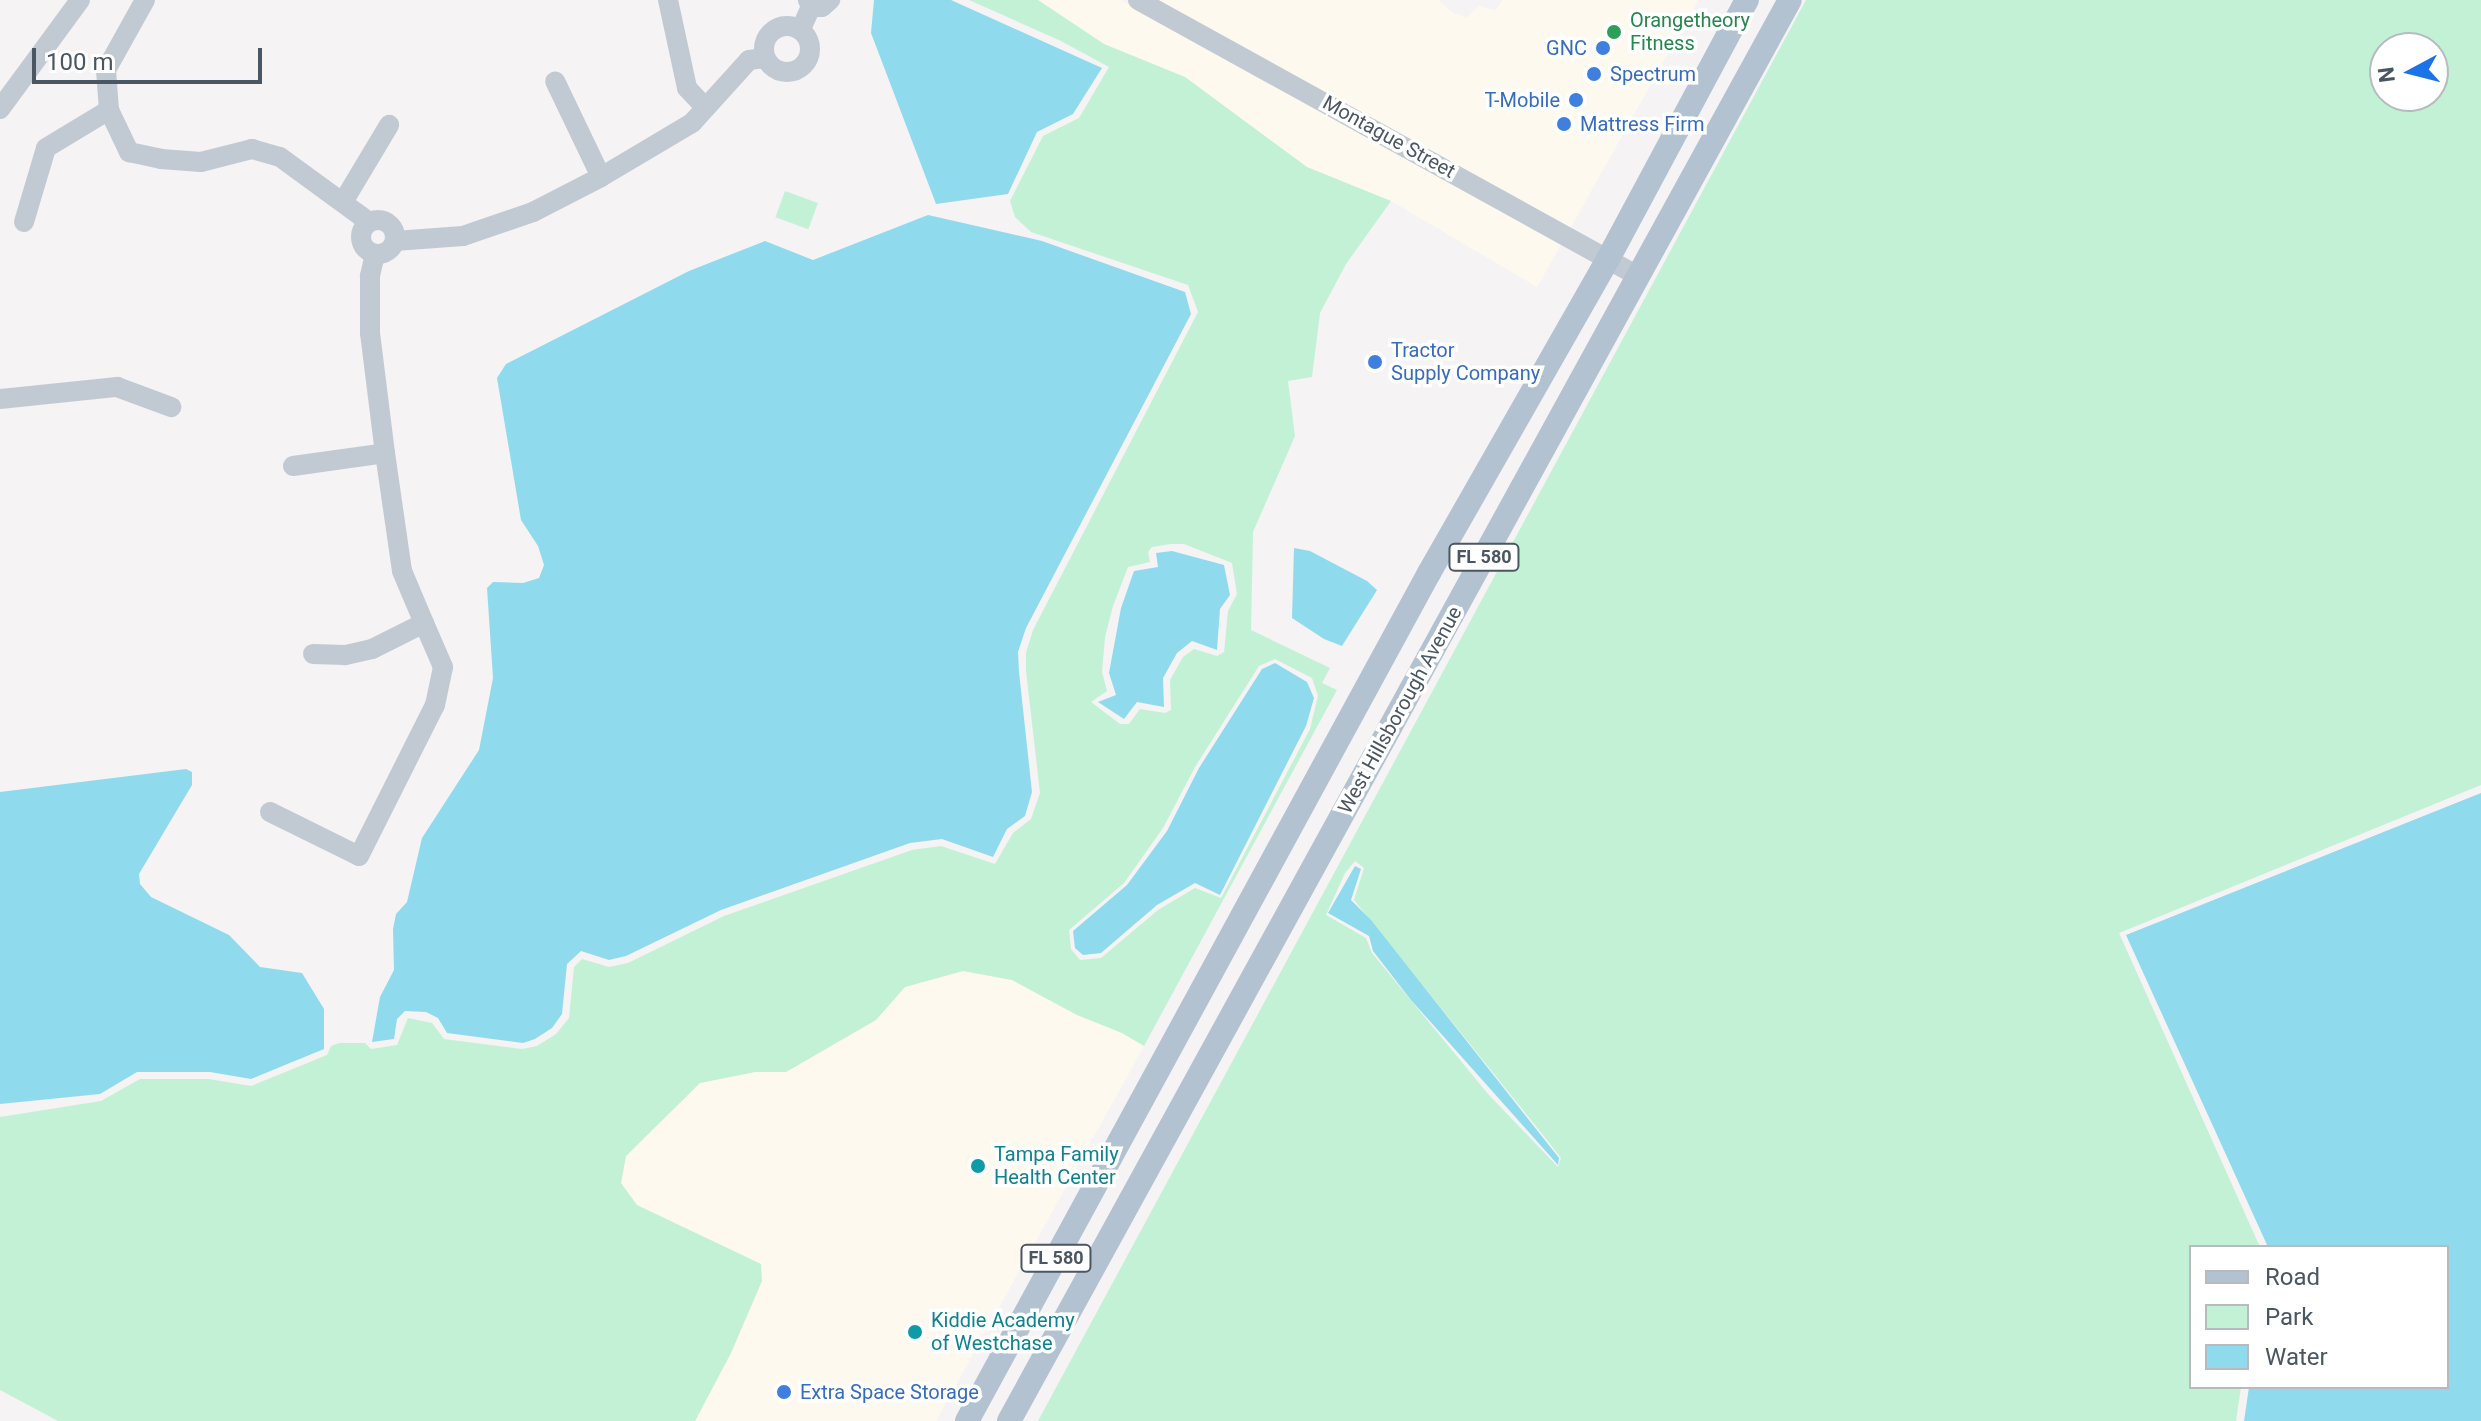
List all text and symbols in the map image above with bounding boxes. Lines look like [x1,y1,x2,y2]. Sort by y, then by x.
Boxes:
place label: Orangetheory Fitness [1630,8,1750,55]
marker: Orangetheory Fitness [1605,23,1623,41]
scale bar [36,32,266,82]
north arrow [2369,32,2449,112]
place label: GNC [1546,36,1587,60]
marker: GNC [1594,39,1612,57]
text: 100 m [46,48,113,76]
place label: Spectrum [1610,62,1696,86]
marker: Spectrum [1585,65,1603,83]
text: N [2373,66,2400,84]
place label: T-Mobile [1484,88,1560,112]
street label: Montague Street [1318,91,1460,183]
marker: T-Mobile [1567,91,1585,109]
place label: Mattress Firm [1580,112,1704,136]
marker: Mattress Firm [1555,115,1573,133]
place label: Tractor Supply Company [1391,338,1540,385]
marker: Tractor Supply Company [1366,353,1384,371]
road number: FL 580 [1448,543,1520,571]
street label: West Hillsborough Avenue [1333,602,1467,818]
place label: Tampa Family Health Center [994,1142,1119,1189]
marker: Tampa Family Health Center [969,1157,987,1175]
road number: FL 580 [1020,1244,1092,1272]
legend [2189,1245,2449,1389]
text: Road [2265,1263,2320,1291]
text: Park [2265,1303,2313,1331]
place label: Kiddie Academy of Westchase [931,1308,1075,1355]
marker: Kiddie Academy of Westchase [906,1323,924,1341]
text: Water [2265,1343,2328,1371]
place label: Extra Space Storage [800,1380,979,1404]
marker: Extra Space Storage [775,1383,793,1401]

